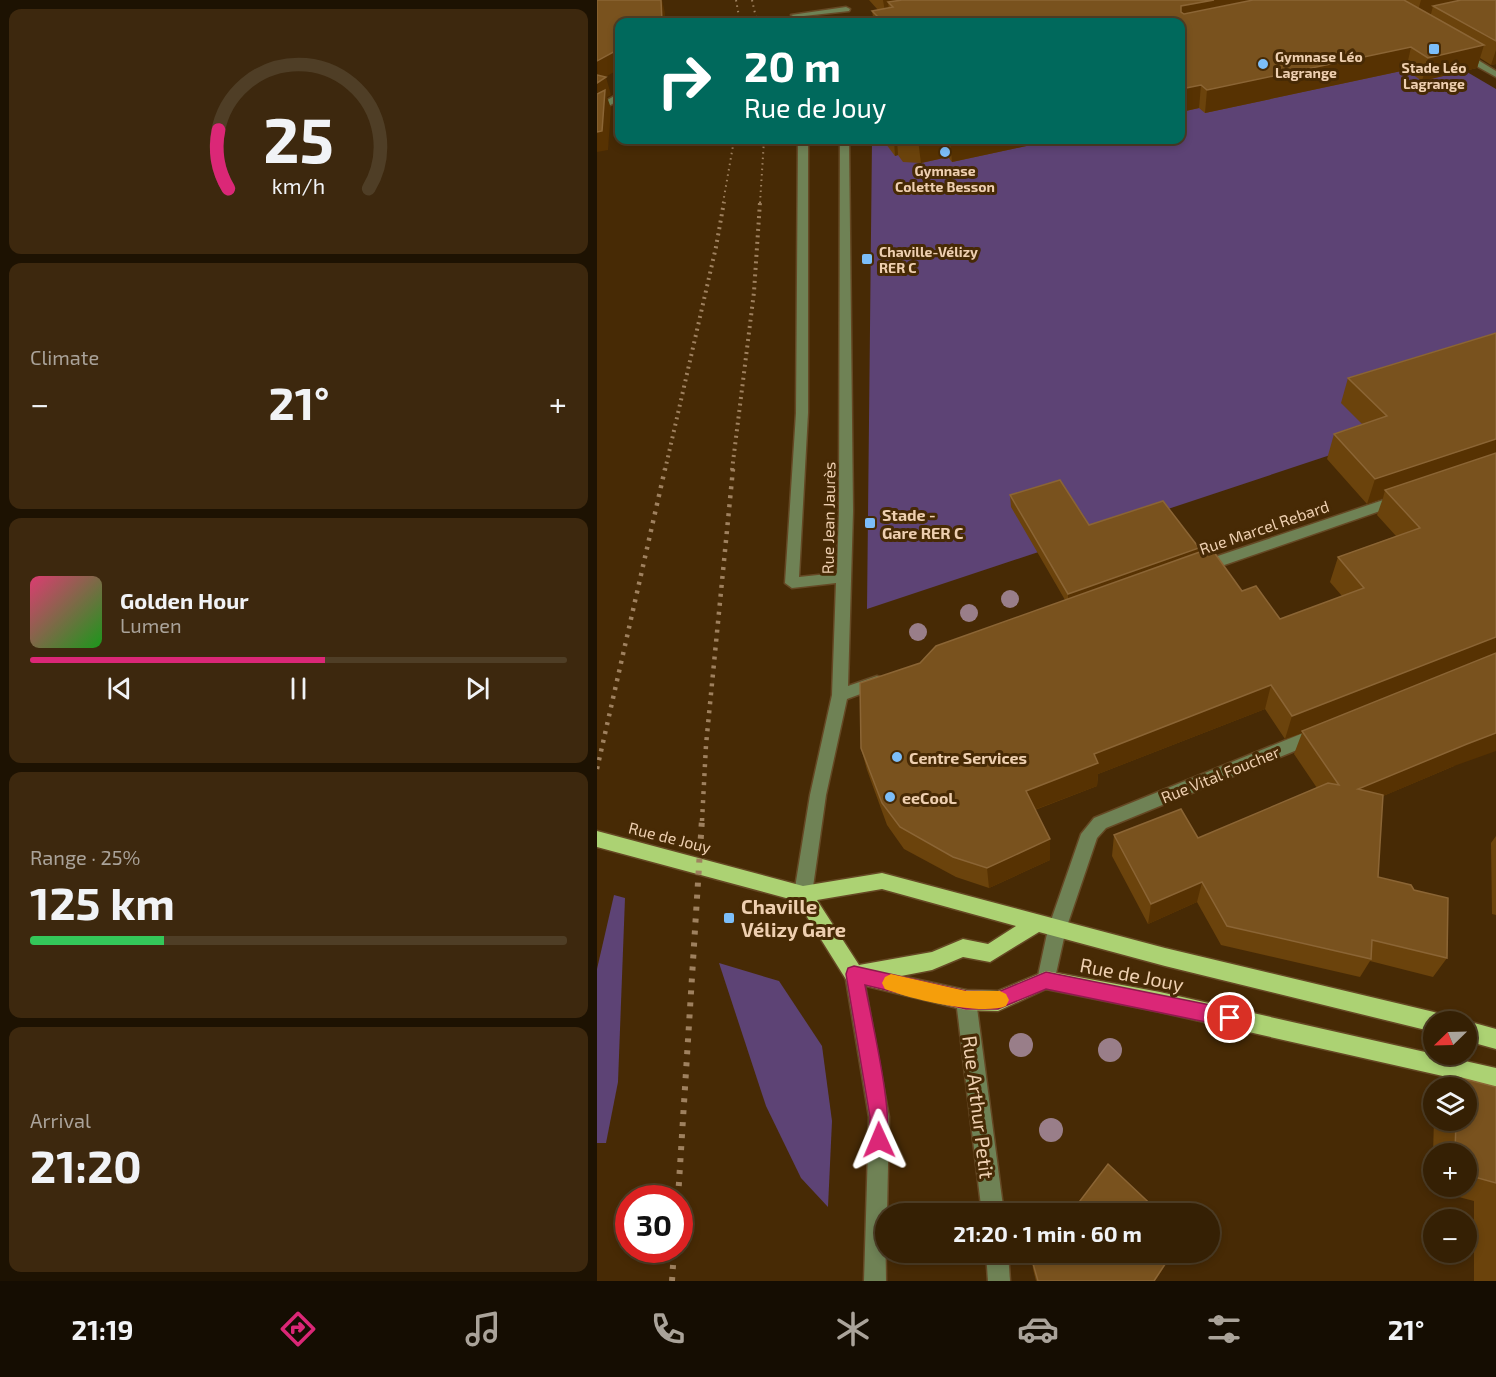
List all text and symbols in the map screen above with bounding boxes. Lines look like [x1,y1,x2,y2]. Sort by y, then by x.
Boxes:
text: 20 m [744,40,841,90]
icon: right [645,42,723,120]
marker: Stade Léo Lagrange [1427,42,1441,56]
place label: Gymnase Léo Lagrange [1275,48,1363,81]
marker: Gymnase Léo Lagrange [1256,57,1270,71]
place label: Stade Léo Lagrange [1402,59,1466,92]
text: Rue de Jouy [744,91,886,123]
text: 25 [263,101,334,176]
marker: Gymnase Colette Besson [938,145,952,159]
place label: Gymnase Colette Besson [895,162,995,195]
text: km/h [272,173,325,198]
place label: Chaville-Vélizy RER C [879,243,978,276]
marker: Chaville-Vélizy RER C [860,252,874,266]
text: Climate [30,345,99,369]
text: 21° [269,375,330,429]
text: − [30,383,49,423]
text: + [549,383,567,423]
street label: Rue Jean Jaurès [818,462,838,574]
street label: Rue Marcel Rebard [1197,496,1331,558]
place label: Stade - Gare RER C [882,505,963,542]
marker: Stade - Gare RER C [863,516,877,530]
text: Golden Hour [120,587,249,613]
text: Lumen [120,613,182,637]
icon: previous [103,672,136,705]
icon: pause [282,672,315,705]
icon: next [461,672,494,705]
street label: Rue Vital Foucher [1158,741,1283,806]
place label: Centre Services [909,748,1027,767]
marker: Centre Services [890,750,904,764]
place label: eeCooL [902,788,957,807]
marker: eeCooL [883,790,897,804]
street label: Rue de Jouy [627,818,714,857]
text: Range · 25% [30,845,140,869]
text: 125 km [30,875,175,929]
place label: Chaville Vélizy Gare [741,894,846,942]
marker: Chaville Vélizy Gare [722,911,736,925]
street label: Rue de Jouy [1078,952,1186,996]
pin [1204,992,1255,1043]
icon: arrive [1213,1001,1246,1034]
north arrow [1423,1011,1477,1065]
map controls [1423,1011,1477,1263]
street label: Rue Arthur Petit [958,1034,1000,1180]
button: layers [1423,1077,1477,1131]
text: Arrival [30,1108,91,1132]
position arrow [847,1108,911,1172]
text: 21:20 [30,1138,142,1192]
button: + [1423,1143,1477,1197]
speed limit sign: 30 [615,1185,693,1263]
button: − [1423,1209,1477,1263]
text: 21:20 · 1 min · 60 m [953,1220,1142,1246]
icon: directions [277,1308,319,1350]
icon: music [462,1308,504,1350]
icon: phone [647,1308,689,1350]
icon: climate [832,1308,874,1350]
icon: car [1017,1308,1059,1350]
icon: filters [1203,1308,1245,1350]
text: 21:19 [72,1313,133,1345]
text: 21° [1388,1313,1424,1345]

